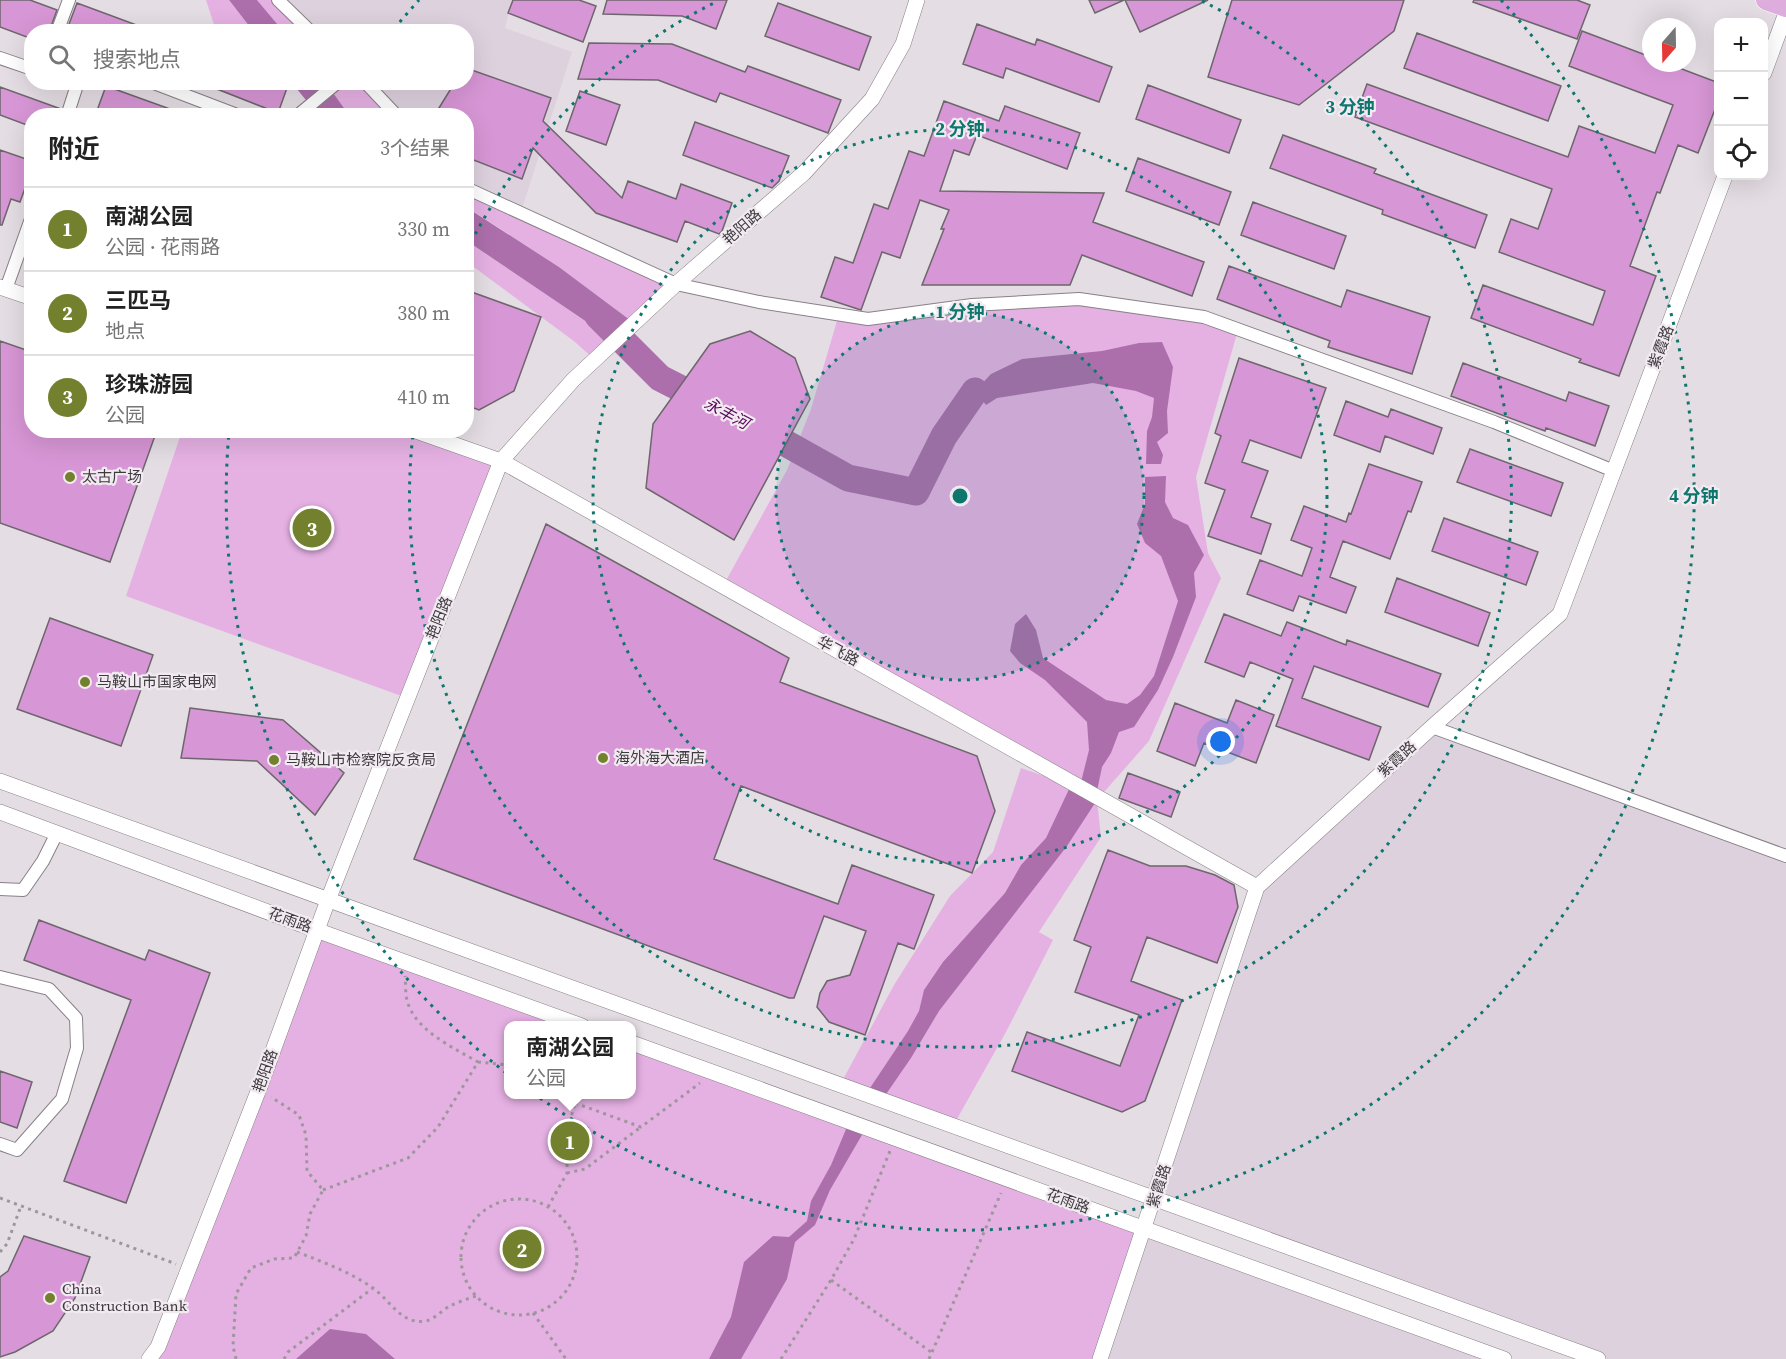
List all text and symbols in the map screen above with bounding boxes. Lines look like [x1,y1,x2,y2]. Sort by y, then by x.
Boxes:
north arrow [1642,18,1696,72]
map controls [1714,18,1768,180]
button: + [1714,18,1768,72]
search box [24,24,474,90]
icon: search [45,41,78,74]
text: 搜索地点 [93,44,181,74]
button: − [1714,72,1768,126]
text: 3 分钟 [1325,94,1375,119]
text: 2 分钟 [935,116,985,141]
button: locate [1714,126,1768,180]
text: 附近 [48,131,100,167]
text: 3个结果 [380,134,450,162]
text: 南湖公园 [105,201,193,231]
street label: 艳阳路 [718,204,766,249]
text: 1 [62,215,73,243]
text: 330 m [397,215,450,243]
text: 公园 · 花雨路 [105,233,220,261]
text: 三匹马 [105,285,171,315]
text: 2 [62,299,73,327]
text: 380 m [397,299,450,327]
text: 1 分钟 [935,299,985,324]
text: 地点 [105,317,145,345]
street label: 紫霞路 [1643,322,1678,372]
text: 珍珠游园 [105,369,193,399]
text: 3 [62,383,73,411]
text: 410 m [397,383,450,411]
water label: 永丰河 [701,392,756,435]
text: 公园 [105,401,145,429]
place label: 太古广场 [82,466,142,487]
marker: 太古广场 [63,470,77,484]
text: 4 分钟 [1669,483,1719,508]
centre of rings [950,486,970,506]
pin: 3 [292,506,332,550]
street label: 艳阳路 [420,593,457,643]
street label: 华飞路 [813,630,863,671]
place label: 马鞍山市国家电网 [97,671,217,692]
marker: 马鞍山市国家电网 [78,675,92,689]
your location [1206,727,1235,756]
street label: 紫霞路 [1373,736,1420,781]
place label: 海外海大酒店 [615,747,705,768]
place label: 马鞍山市检察院反贪局 [286,749,436,770]
marker: 海外海大酒店 [596,751,610,765]
marker: 马鞍山市检察院反贪局 [267,753,281,767]
street label: 花雨路 [265,902,315,937]
popup [504,1021,636,1099]
text: 南湖公园 [526,1032,614,1062]
street label: 艳阳路 [247,1046,282,1096]
text: 公园 [526,1064,566,1092]
pin: 1 [550,1118,590,1164]
street label: 紫霞路 [1142,1161,1175,1210]
street label: 花雨路 [1043,1183,1093,1218]
pin: 2 [502,1226,542,1272]
place label: China Construction Bank [62,1278,188,1316]
marker: China Construction Bank [43,1291,57,1305]

